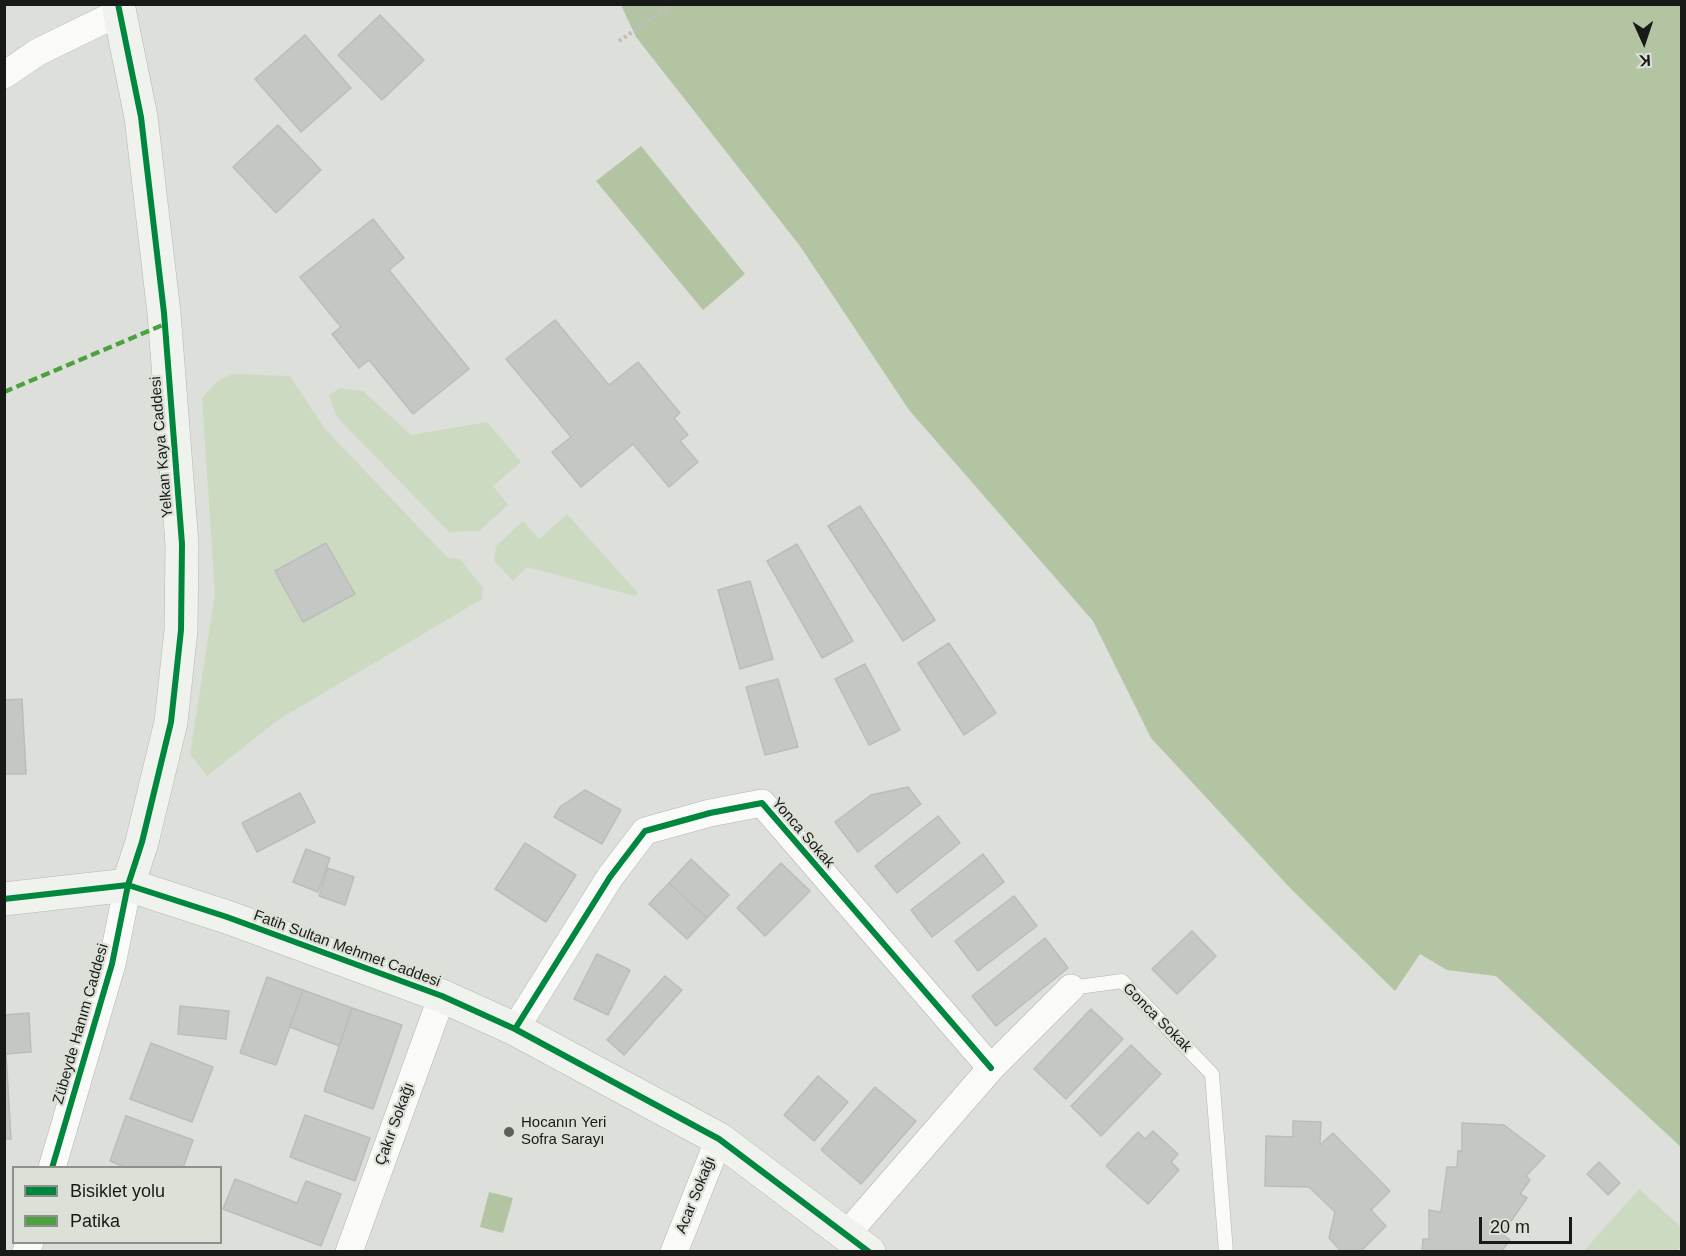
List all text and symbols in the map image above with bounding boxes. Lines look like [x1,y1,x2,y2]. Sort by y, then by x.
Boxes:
north arrow [1614,12,1674,72]
text: K [1639,52,1651,69]
street label: Yelkan Kaya Caddesi [147,375,177,519]
street label: Yonca Sokak [768,794,838,872]
street label: Fatih Sultan Mehmet Caddesi [251,907,443,991]
street label: Zübeyde Hanım Caddesi [49,942,113,1106]
street label: Gonca Sokak [1119,980,1195,1056]
street label: Çakır Sokağı [372,1080,418,1168]
place label: Hocanın Yeri Sofra Sarayı [521,1114,606,1149]
marker: Hocanın Yeri Sofra Sarayı [502,1125,516,1139]
street label: Acar Sokağı [672,1154,720,1236]
legend [12,1166,222,1244]
text: Bisiklet yolu [70,1181,165,1201]
scale bar [1482,1205,1575,1243]
text: Patika [70,1211,120,1231]
text: 20 m [1490,1217,1530,1237]

